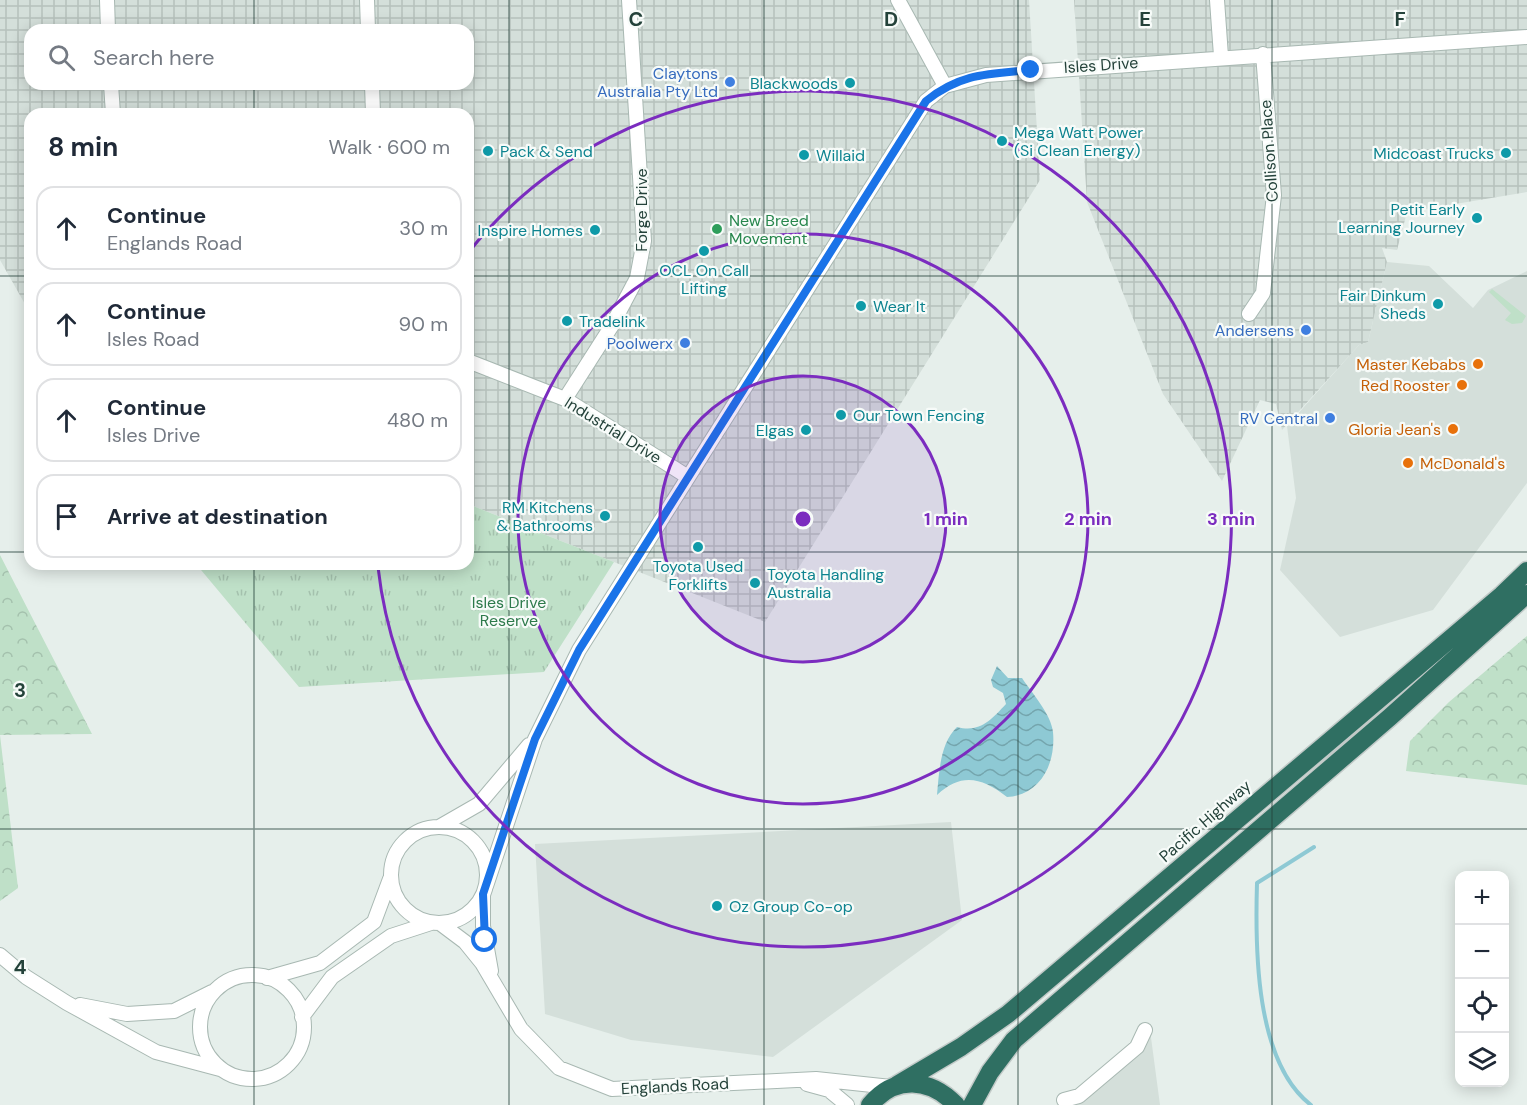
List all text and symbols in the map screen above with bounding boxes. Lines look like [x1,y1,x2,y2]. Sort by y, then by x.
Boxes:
text: C [629,6,643,32]
text: D [884,6,898,32]
text: E [1139,6,1151,32]
text: F [1394,6,1406,32]
search box [24,24,474,90]
icon: search [45,41,78,74]
text: Search here [93,43,214,72]
street label: Isles Drive [1063,52,1139,78]
route end [1017,56,1043,82]
place label: Claytons Australia Pty Ltd [597,63,718,102]
place label: Blackwoods [750,73,838,94]
marker: Claytons Australia Pty Ltd [723,75,737,89]
marker: Blackwoods [843,76,857,90]
street label: Collison Place [1255,99,1283,203]
place label: Mega Watt Power (Si Clean Energy) [1014,122,1143,161]
text: 8 min [48,130,118,164]
text: Walk · 600 m [329,134,450,160]
marker: Mega Watt Power (Si Clean Energy) [995,134,1009,148]
place label: Pack & Send [500,141,593,162]
place label: Midcoast Trucks [1373,143,1494,164]
marker: Pack & Send [481,144,495,158]
place label: Willaid [816,145,865,166]
marker: Midcoast Trucks [1499,146,1513,160]
marker: Willaid [797,148,811,162]
street label: Forge Drive [631,168,652,252]
place label: Petit Early Learning Journey [1338,199,1465,238]
text: Continue [107,201,206,230]
place label: New Breed Movement [729,210,809,249]
marker: Petit Early Learning Journey [1470,211,1484,225]
icon: ahead [50,212,83,245]
text: 30 m [399,215,448,241]
place label: Inspire Homes [477,220,583,241]
marker: New Breed Movement [710,222,724,236]
marker: Inspire Homes [588,223,602,237]
text: Englands Road [107,230,242,256]
marker: OCL On Call Lifting [697,244,711,258]
place label: OCL On Call Lifting [659,260,749,299]
place label: Fair Dinkum Sheds [1340,285,1426,324]
place label: Wear It [873,296,926,317]
text: Continue [107,297,206,326]
marker: Fair Dinkum Sheds [1431,297,1445,311]
marker: Wear It [854,299,868,313]
icon: ahead [50,308,83,341]
text: 90 m [399,311,448,337]
place label: Tradelink [579,311,645,332]
marker: Tradelink [560,314,574,328]
place label: Andersens [1215,320,1294,341]
marker: Andersens [1299,323,1313,337]
text: Isles Road [107,326,199,352]
place label: Poolwerx [607,333,673,354]
marker: Poolwerx [678,336,692,350]
place label: Master Kebabs [1356,354,1466,375]
marker: Master Kebabs [1471,357,1485,371]
place label: Red Rooster [1361,375,1450,396]
marker: Red Rooster [1455,378,1469,392]
street label: Industrial Drive [561,392,665,468]
text: Continue [107,393,206,422]
icon: ahead [50,404,83,437]
place label: Our Town Fencing [853,405,985,426]
text: 480 m [387,407,448,433]
marker: Our Town Fencing [834,408,848,422]
place label: RV Central [1240,408,1318,429]
marker: RV Central [1323,411,1337,425]
place label: Gloria Jean's [1348,419,1441,440]
place label: Elgas [756,420,794,441]
text: Isles Drive [107,422,200,448]
marker: Gloria Jean's [1446,422,1460,436]
marker: Elgas [799,423,813,437]
place label: McDonald's [1420,453,1505,474]
marker: McDonald's [1401,456,1415,470]
place label: RM Kitchens & Bathrooms [497,497,593,536]
icon: arrive [50,500,83,533]
text: Arrive at destination [107,502,328,531]
text: 1 min [924,507,968,531]
text: 2 min [1064,507,1112,531]
text: 3 min [1207,507,1255,531]
marker: RM Kitchens & Bathrooms [598,509,612,523]
centre of rings [793,509,813,529]
marker: Toyota Used Forklifts [691,540,705,554]
place label: Toyota Used Forklifts [653,556,743,595]
place label: Toyota Handling Australia [767,564,884,603]
marker: Toyota Handling Australia [748,576,762,590]
park label: Isles Drive Reserve [472,592,546,631]
text: 3 [14,677,26,703]
street label: Pacific Highway [1155,775,1255,867]
map controls [1455,871,1509,1087]
button: + [1455,871,1509,925]
place label: Oz Group Co-op [729,896,853,917]
marker: Oz Group Co-op [710,899,724,913]
button: − [1455,925,1509,979]
route start [471,926,497,952]
text: 4 [14,954,27,980]
button: locate [1455,979,1509,1033]
button: layers [1455,1033,1509,1087]
street label: Englands Road [620,1073,730,1099]

